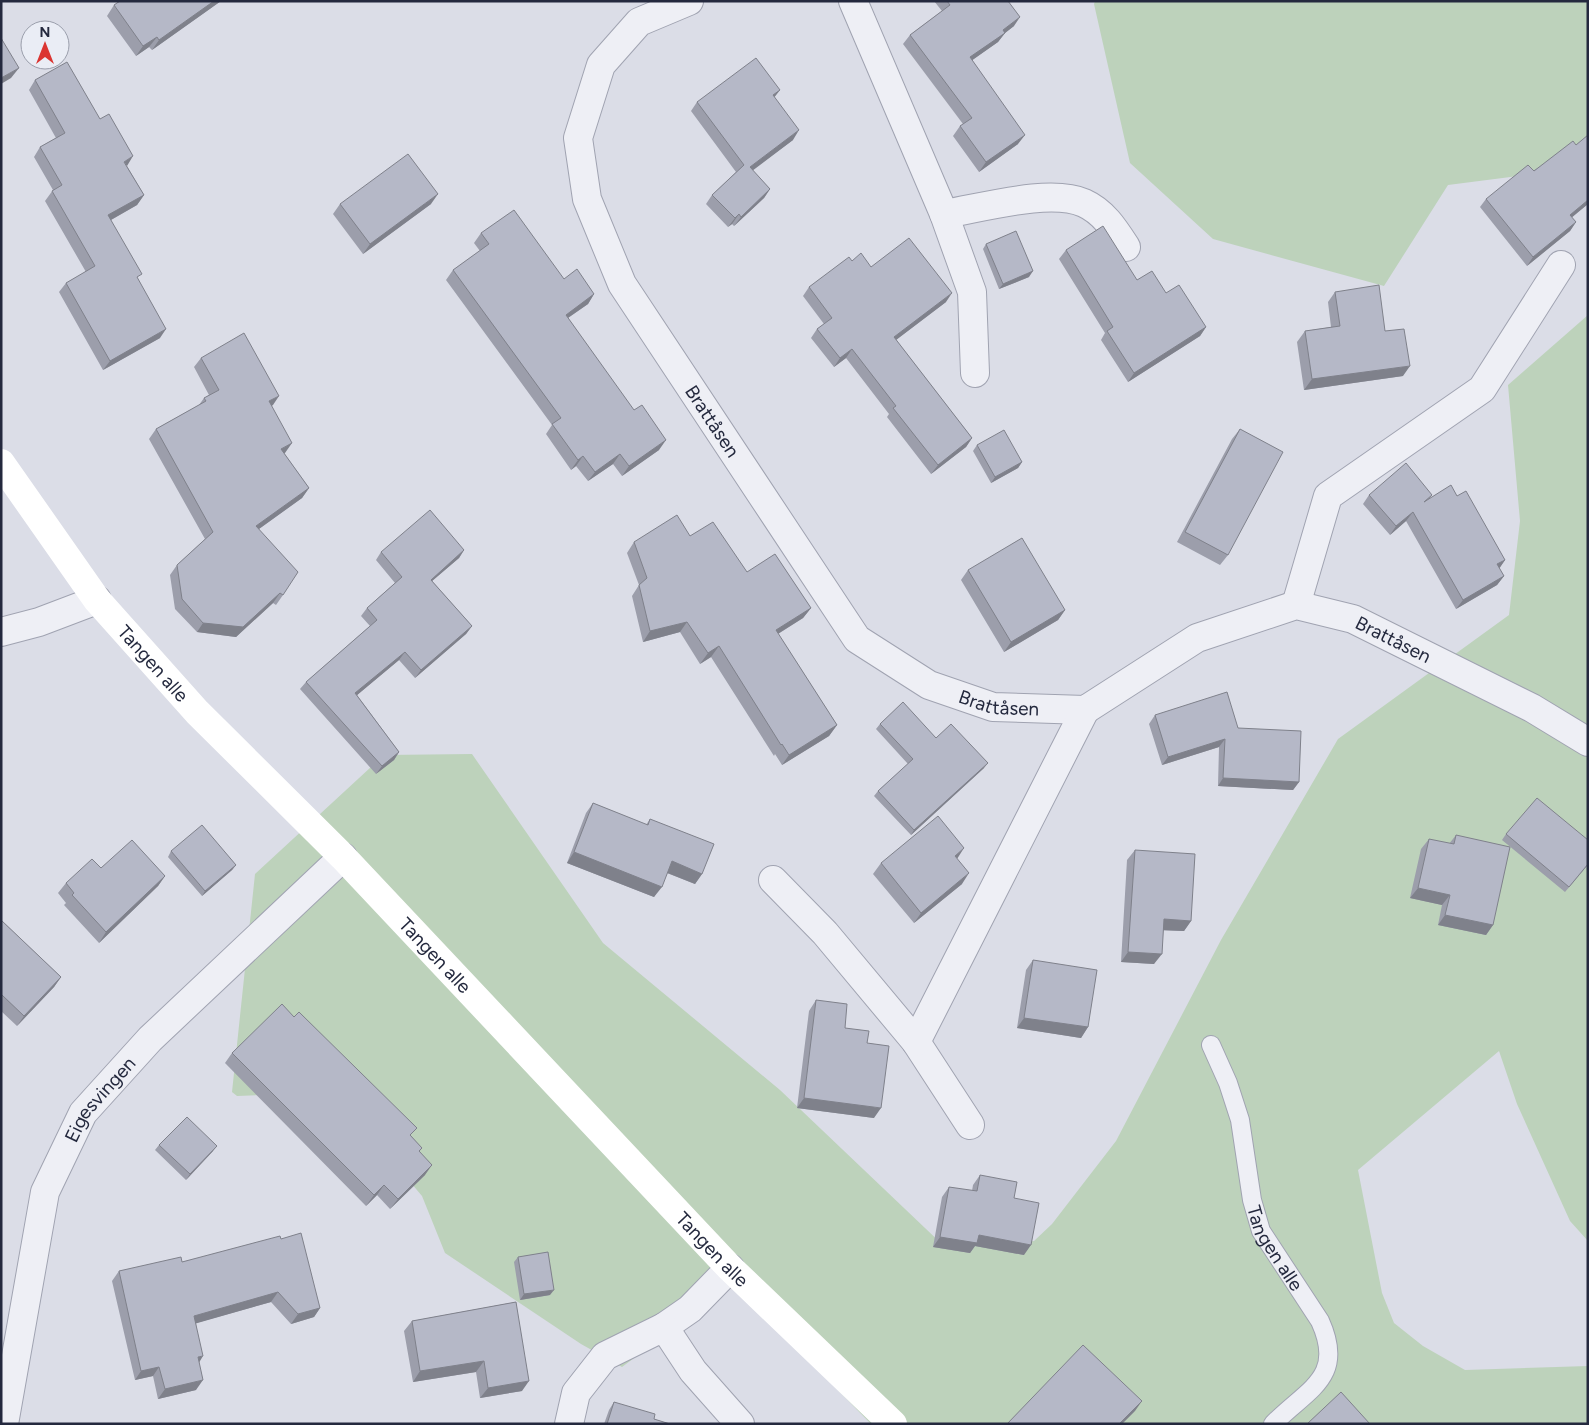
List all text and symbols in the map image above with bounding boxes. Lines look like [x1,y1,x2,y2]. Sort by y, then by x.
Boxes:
north arrow [20,20,70,70]
text: N [40,24,50,41]
street label: Brattåsen [681,381,745,461]
street label: Brattåsen [1352,611,1435,668]
street label: Tangen alle [113,620,194,706]
street label: Brattåsen [956,685,1040,720]
street label: Tangen alle [394,913,476,998]
street label: Eigesvingen [59,1052,140,1146]
street label: Tangen alle [1243,1203,1308,1295]
street label: Tangen alle [671,1207,754,1291]

